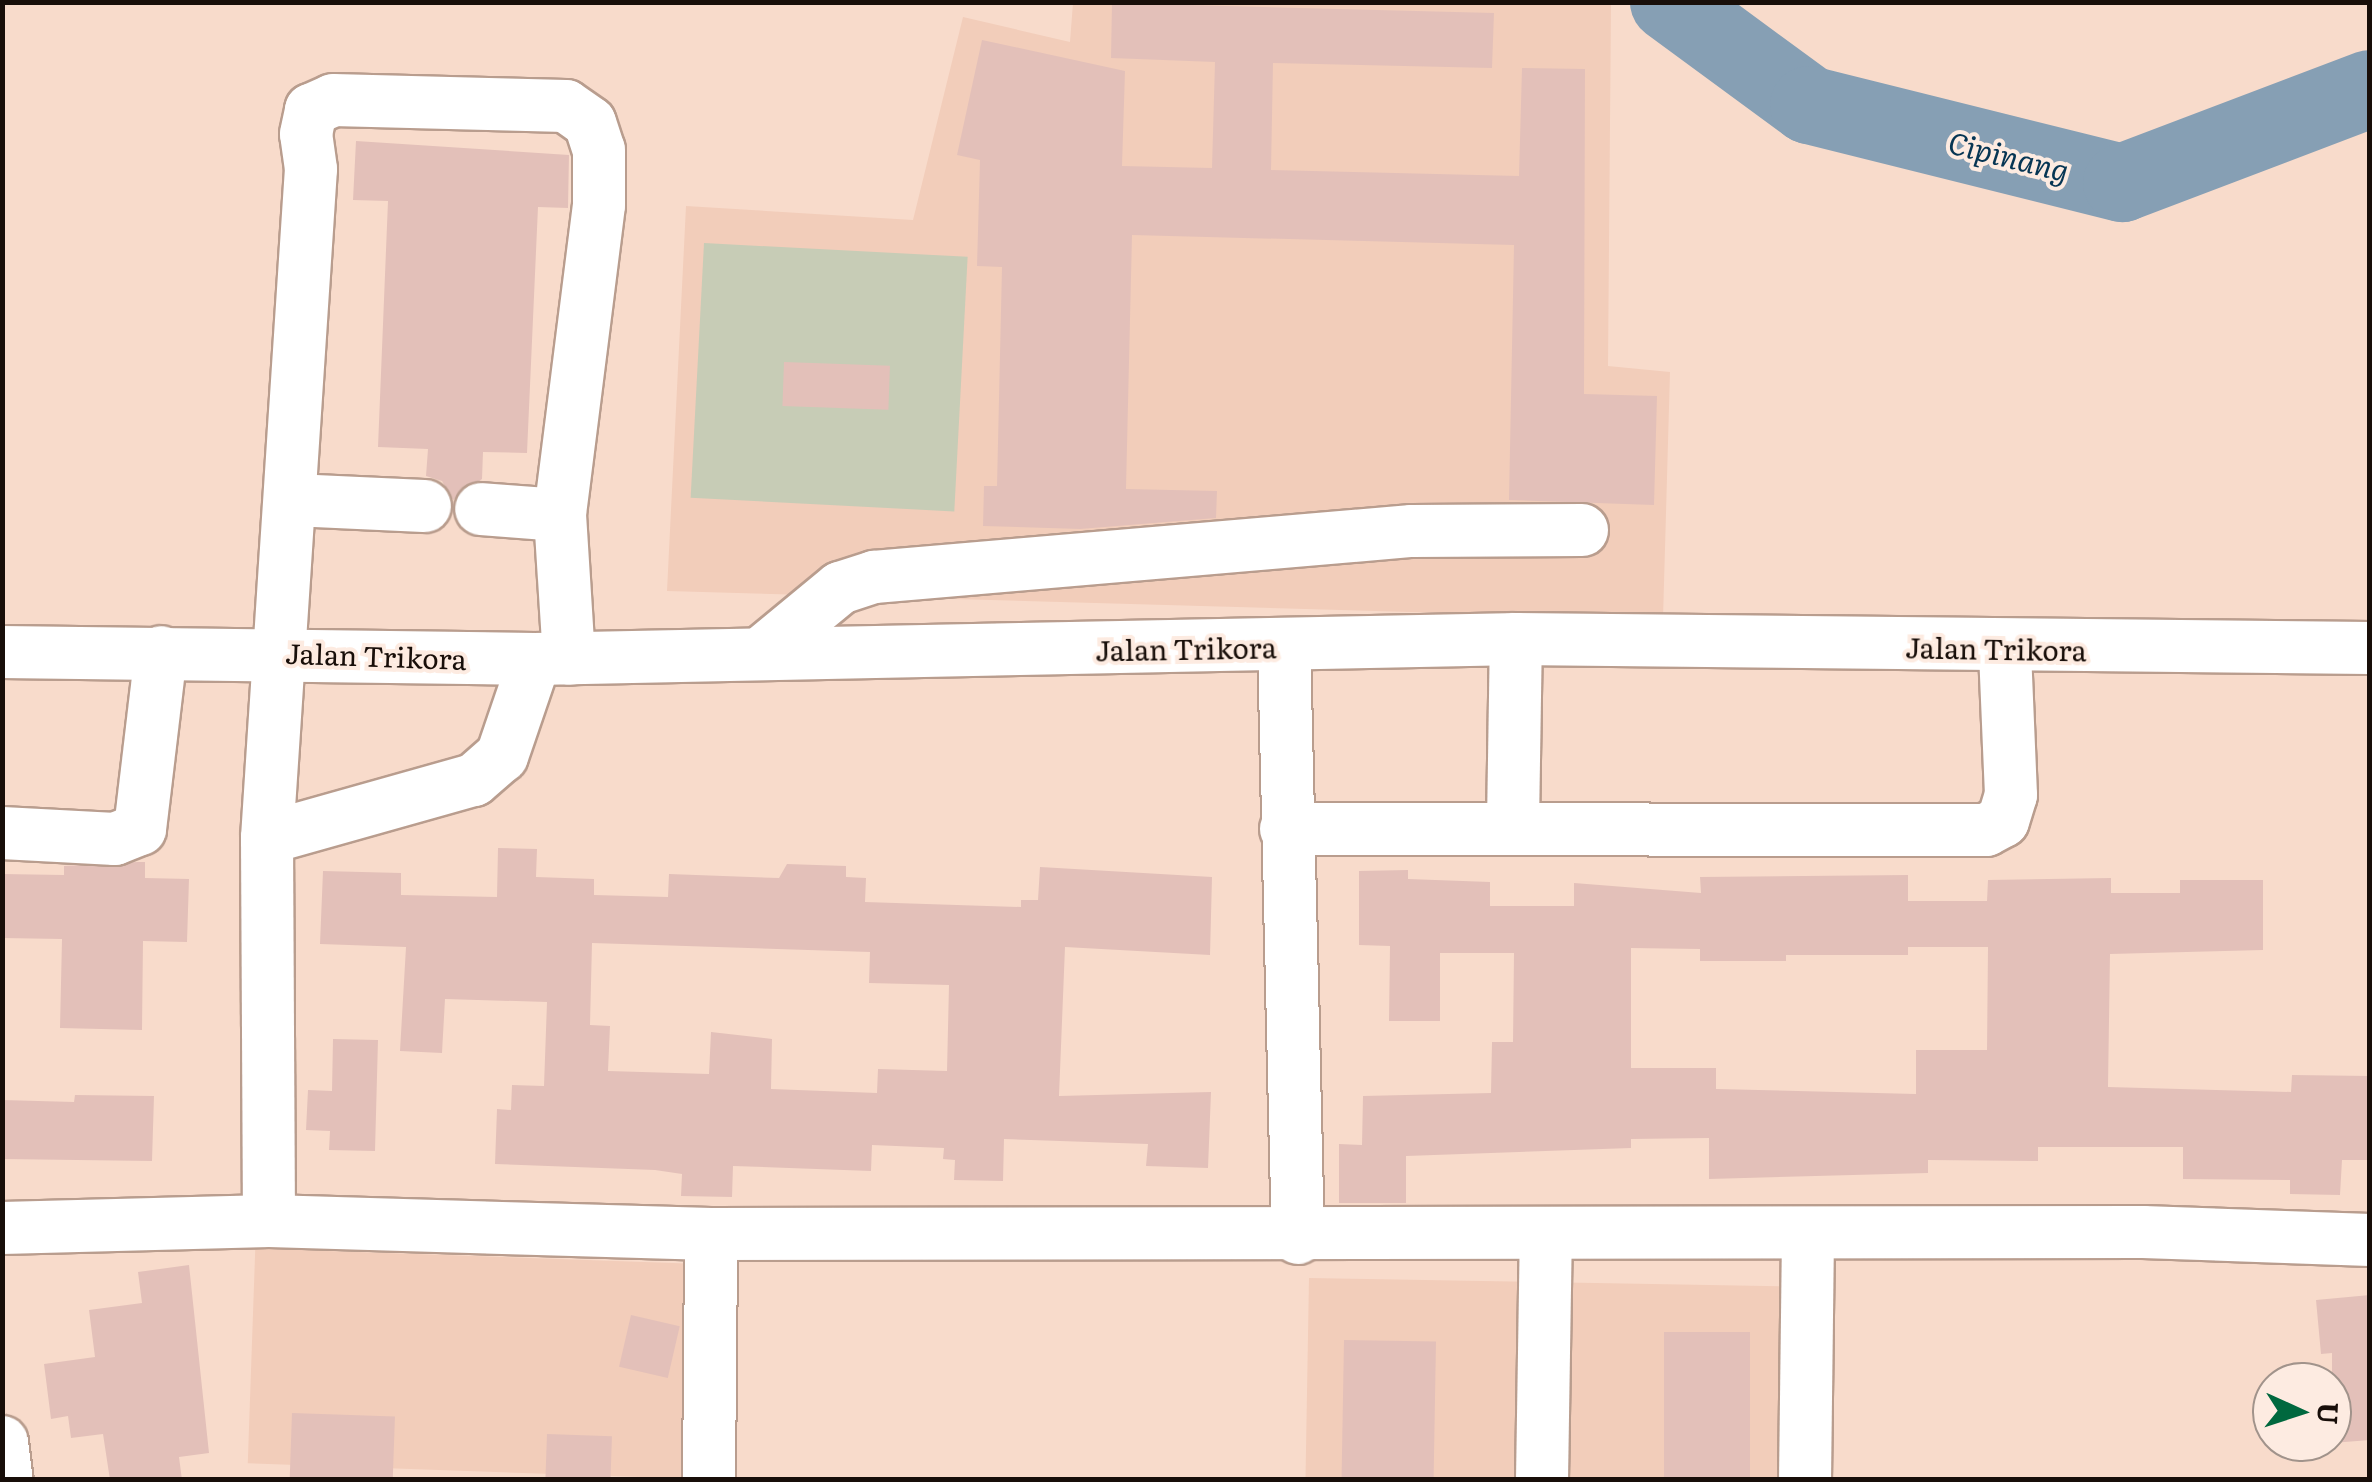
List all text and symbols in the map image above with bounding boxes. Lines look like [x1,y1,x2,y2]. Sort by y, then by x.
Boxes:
water label: Cipinang [1945,123,2073,187]
street label: Jalan Trikora [1095,630,1277,666]
street label: Jalan Trikora [1905,630,2087,666]
street label: Jalan Trikora [285,635,467,675]
north arrow [2252,1362,2352,1462]
text: U [2308,1401,2352,1426]

